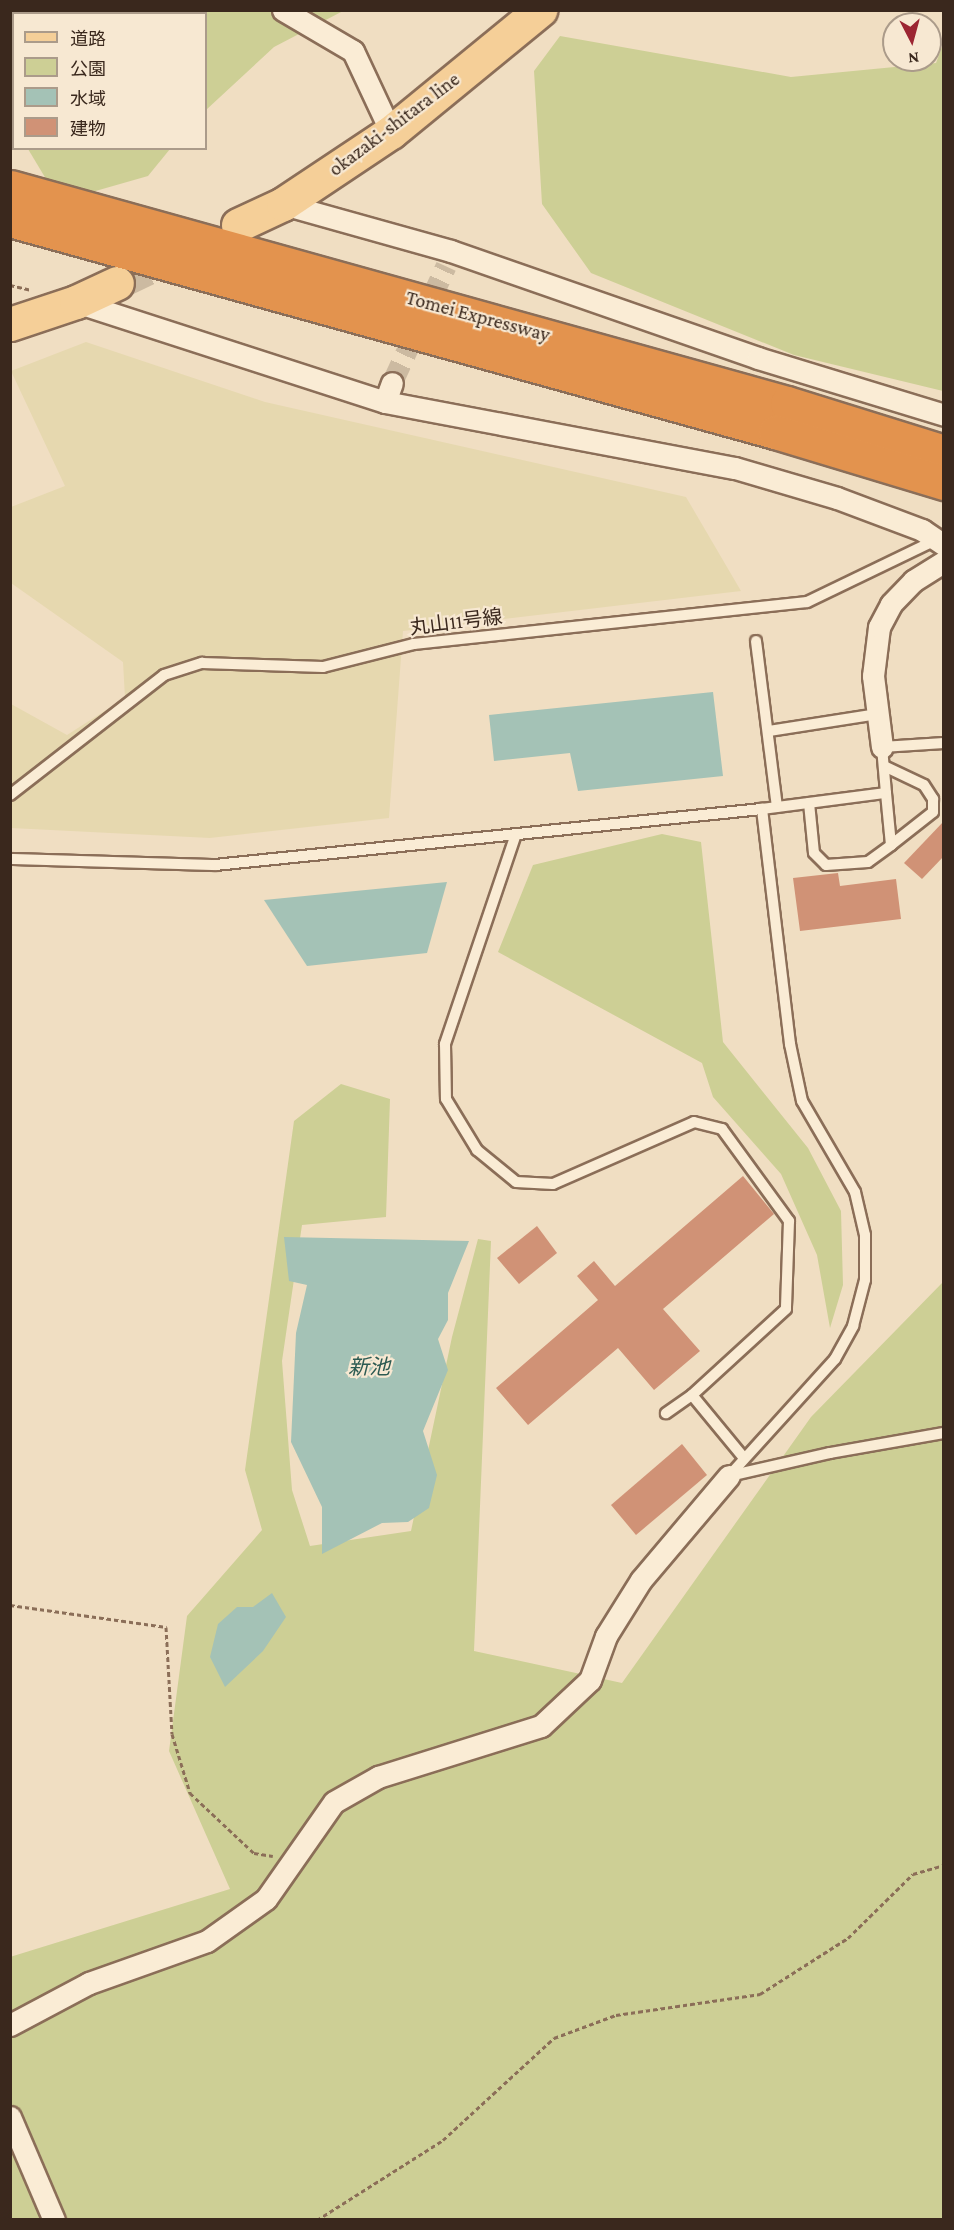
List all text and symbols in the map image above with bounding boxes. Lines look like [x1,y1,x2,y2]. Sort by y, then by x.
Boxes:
legend [12,12,207,150]
north arrow [882,12,942,72]
text: 道路 [70,29,106,49]
text: N [907,49,920,67]
text: 公園 [70,59,106,79]
street label: okazaki-shitara line [324,67,464,181]
text: 水域 [70,89,106,109]
text: 建物 [70,119,106,139]
street label: Tomei Expressway [403,285,553,347]
street label: 丸山11号線 [408,604,504,640]
water label: 新池 [348,1354,390,1380]

